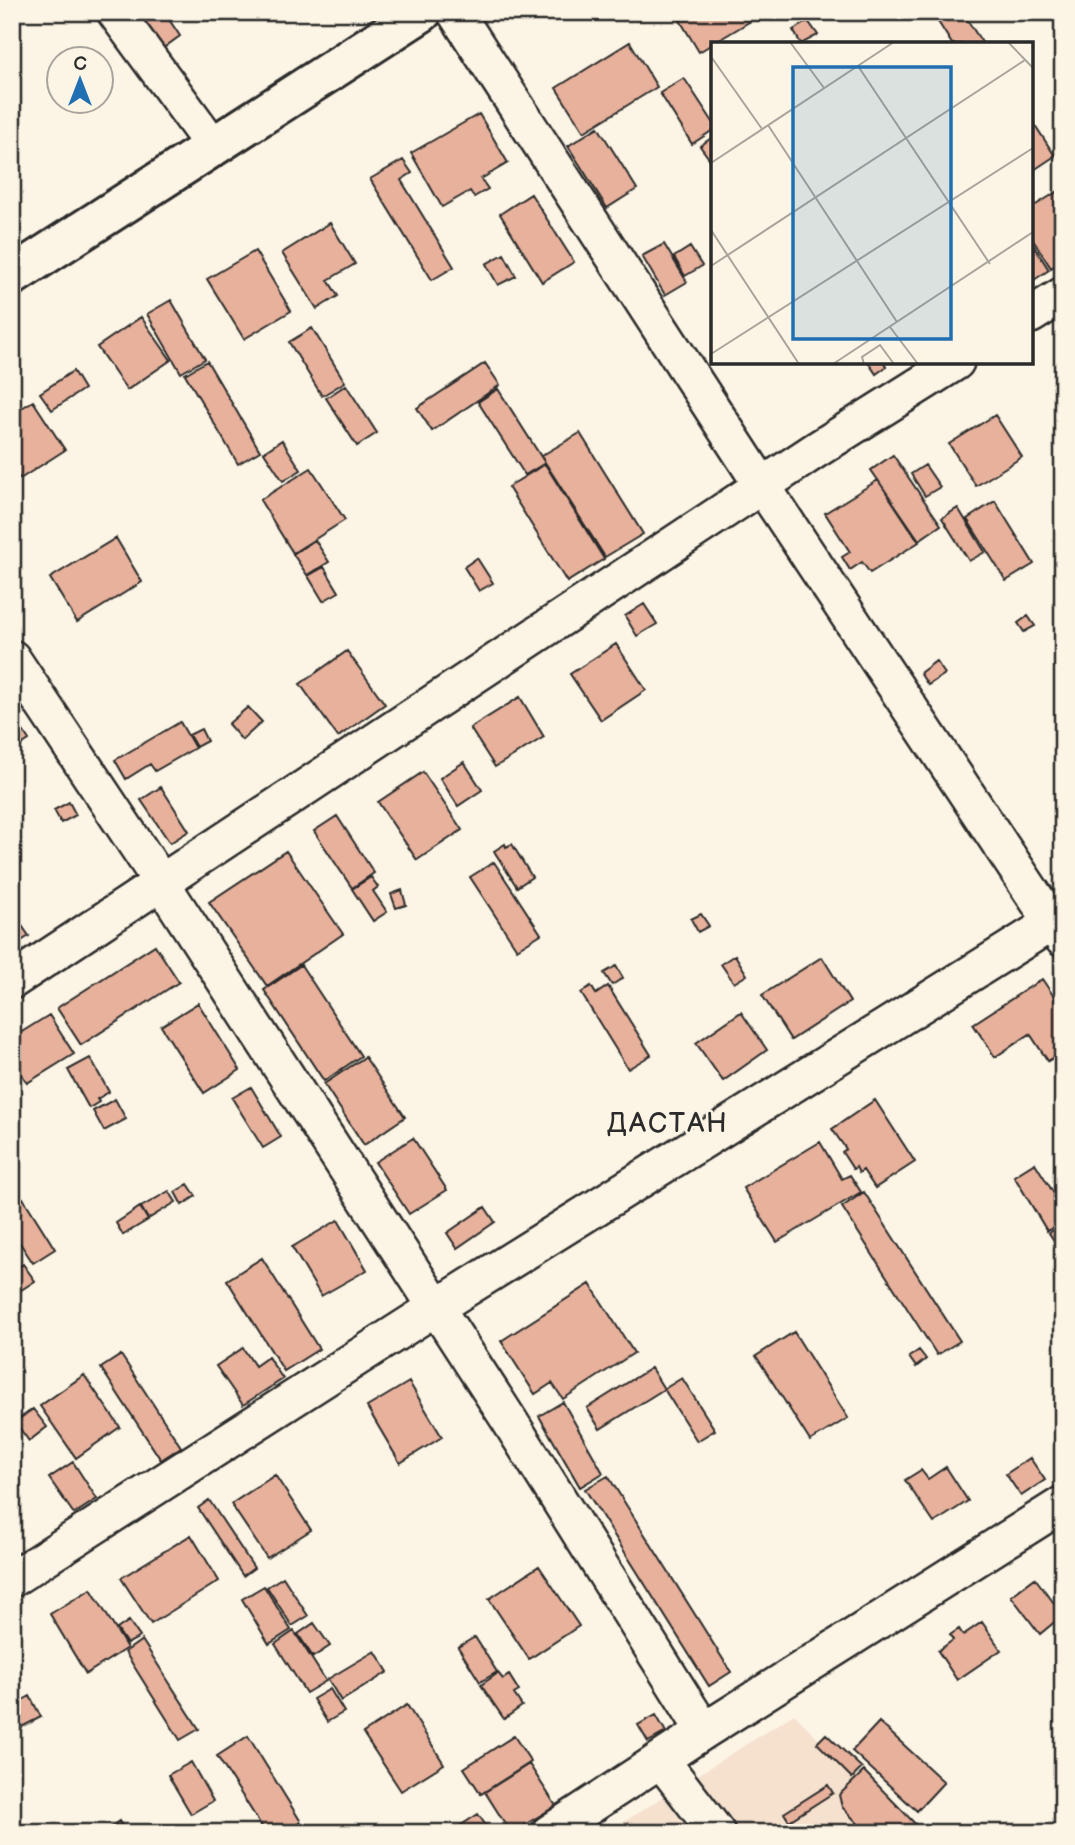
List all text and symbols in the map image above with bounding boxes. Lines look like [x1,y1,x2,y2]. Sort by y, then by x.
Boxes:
inset map [711,42,1033,364]
north arrow [46,46,116,116]
text: С [73,53,87,76]
district label: ДАСТАН [607,1107,729,1140]

